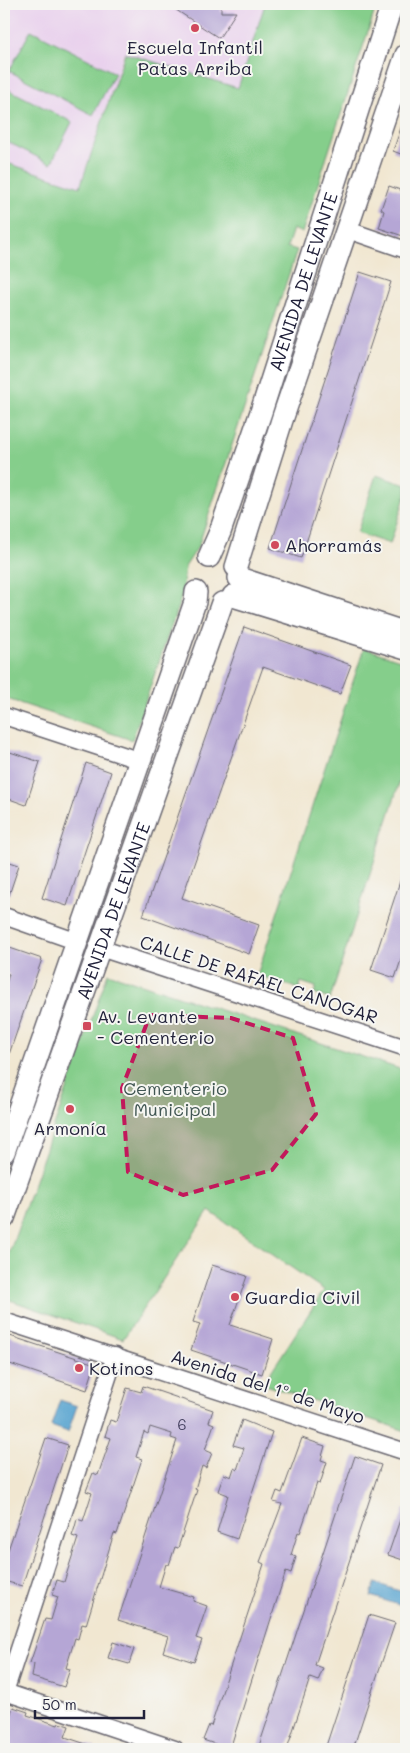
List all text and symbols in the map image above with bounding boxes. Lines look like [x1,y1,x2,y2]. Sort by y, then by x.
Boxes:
marker: Escuela Infantil Patas Arriba [189,22,201,34]
place label: Escuela Infantil Patas Arriba [127,35,263,80]
street label: AVENIDA DE LEVANTE [263,189,343,374]
place label: Ahorramás [285,533,382,557]
marker: Ahorramás [269,539,281,551]
street label: AVENIDA DE LEVANTE [70,819,155,1003]
street label: CALLE DE RAFAEL CANOGAR [137,929,381,1029]
place label: Av. Levante - Cementerio [97,1004,214,1049]
marker: Av. Levante - Cementerio [81,1020,93,1032]
park label: Cementerio Municipal [123,1076,227,1121]
marker: Armonía [64,1103,76,1115]
place label: Armonía [33,1116,107,1140]
place label: Guardia Civil [245,1285,360,1309]
marker: Guardia Civil [229,1291,241,1303]
street label: Avenida del 1º de Mayo [168,1343,368,1429]
place label: Kotinos [89,1356,153,1380]
marker: Kotinos [73,1362,85,1374]
house number: 6 [177,1414,187,1434]
scale bar [35,1688,144,1720]
text: 50 m [42,1694,77,1714]

